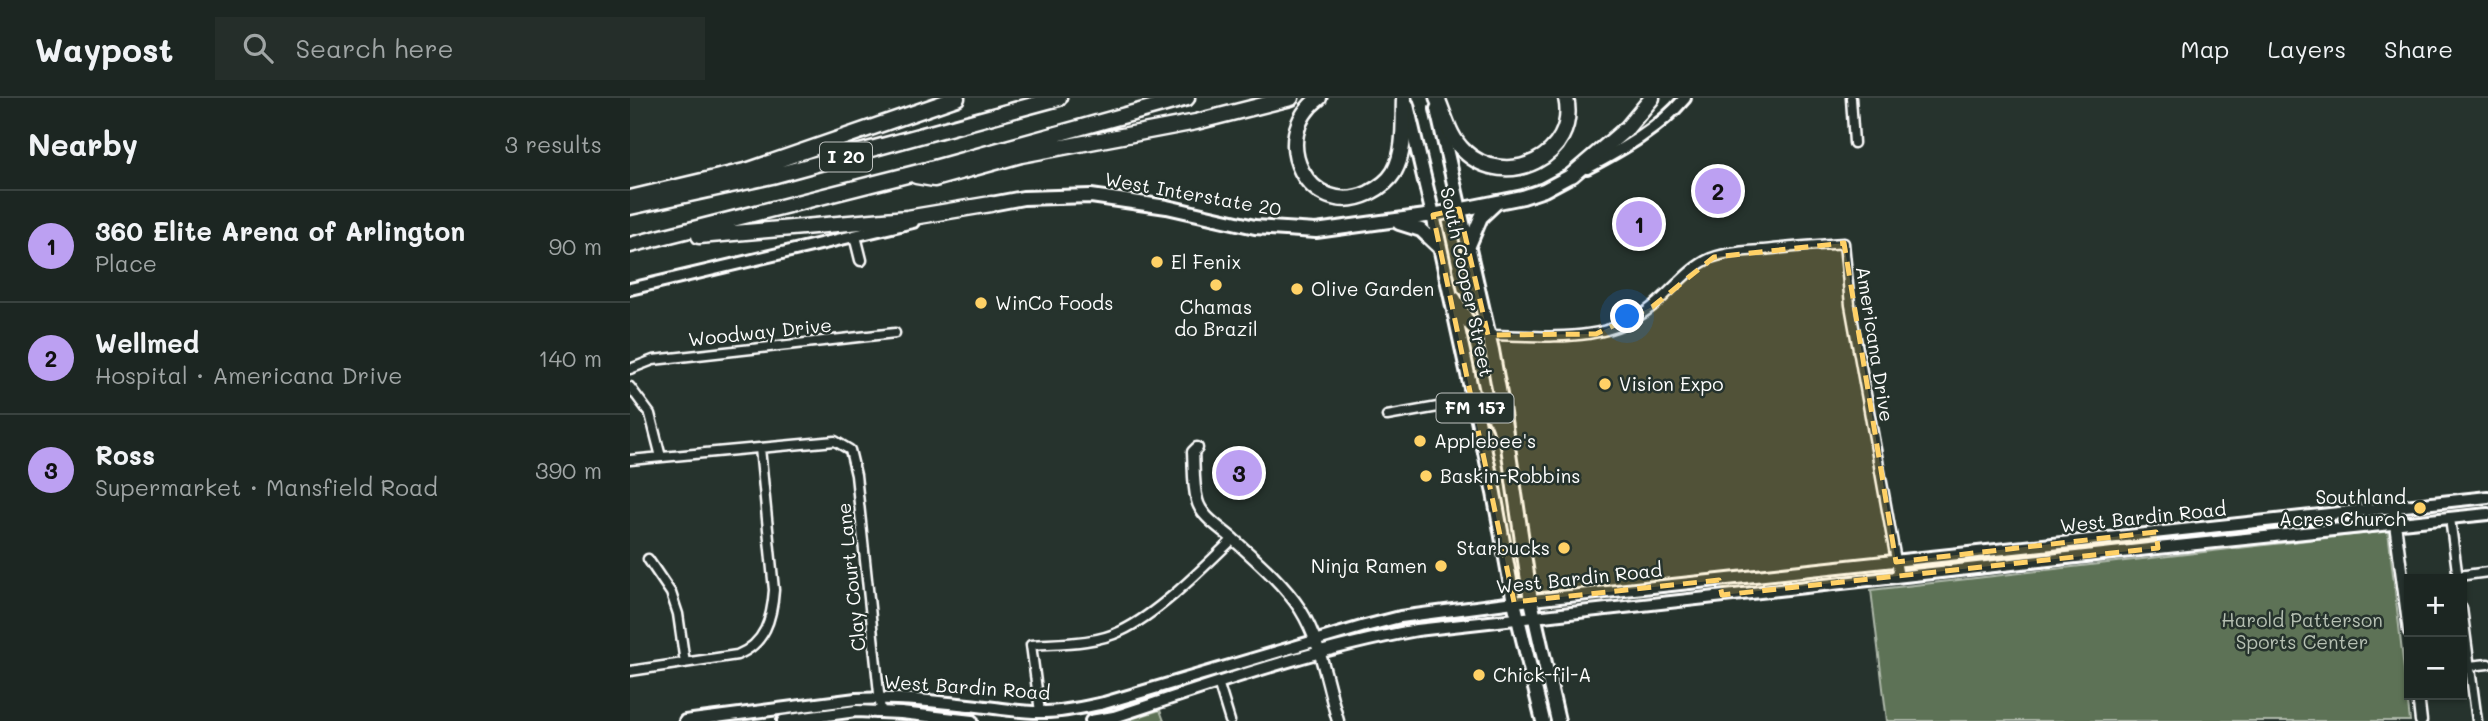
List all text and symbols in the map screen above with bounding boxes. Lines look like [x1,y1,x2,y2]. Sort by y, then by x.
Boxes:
search box [215,17,705,80]
text: Waypost [35,27,173,70]
icon: search [239,29,277,67]
text: Search here [295,31,454,65]
text: Map [2181,33,2229,64]
text: Layers [2267,33,2346,64]
text: Share [2384,33,2453,64]
text: Nearby [28,124,138,164]
text: 3 results [505,129,602,159]
road number: I 20 [820,142,872,172]
pin: 2 [1695,165,1741,217]
street label: West Interstate 20 [1103,166,1283,221]
street label: South Cooper Street [1435,185,1500,379]
pin: 1 [1616,198,1662,250]
text: 360 Elite Arena of Arlington [95,214,465,248]
text: 1 [46,231,56,261]
text: 90 m [549,231,602,261]
text: Place [95,248,157,278]
place label: El Fenix [1171,249,1241,274]
marker: El Fenix [1149,254,1165,270]
street label: Americana Drive [1851,264,1900,423]
place label: Olive Garden [1311,276,1434,301]
marker: Chamas do Brazil [1208,277,1224,293]
marker: Olive Garden [1289,281,1305,297]
place label: WinCo Foods [995,290,1113,315]
place label: Chamas do Brazil [1174,294,1258,341]
marker: WinCo Foods [973,295,989,311]
your location [1610,299,1644,333]
street label: Woodway Drive [687,312,833,351]
text: Wellmed [95,326,199,360]
text: 2 [45,343,57,373]
text: 140 m [538,343,602,373]
text: Hospital · Americana Drive [95,360,403,390]
place label: Vision Expo [1619,371,1724,396]
marker: Vision Expo [1597,376,1613,392]
road number: FM 157 [1436,394,1514,422]
place label: Applebee's [1434,428,1536,453]
marker: Applebee's [1412,433,1428,449]
text: Ross [95,438,155,472]
pin: 3 [1216,447,1262,499]
text: 3 [44,455,58,485]
text: 390 m [535,455,602,485]
place label: Baskin-Robbins [1440,463,1581,488]
marker: Baskin-Robbins [1418,468,1434,484]
text: Supermarket · Mansfield Road [95,472,438,502]
place label: Southland Acres Church [2279,484,2406,531]
street label: West Bardin Road [2059,495,2227,538]
marker: Southland Acres Church [2412,500,2428,516]
street label: Clay Court Lane [830,501,871,653]
place label: Starbucks [1457,535,1550,560]
marker: Starbucks [1556,540,1572,556]
place label: Ninja Ramen [1311,553,1427,578]
street label: West Bardin Road [1495,556,1663,599]
marker: Ninja Ramen [1433,558,1449,574]
map controls [2404,574,2467,700]
button: + [2404,574,2467,637]
park label: Harold Patterson Sports Center [2221,607,2383,654]
button: − [2404,637,2467,700]
place label: Chick-fil-A [1493,662,1592,687]
marker: Chick-fil-A [1471,667,1487,683]
street label: West Bardin Road [883,668,1051,705]

